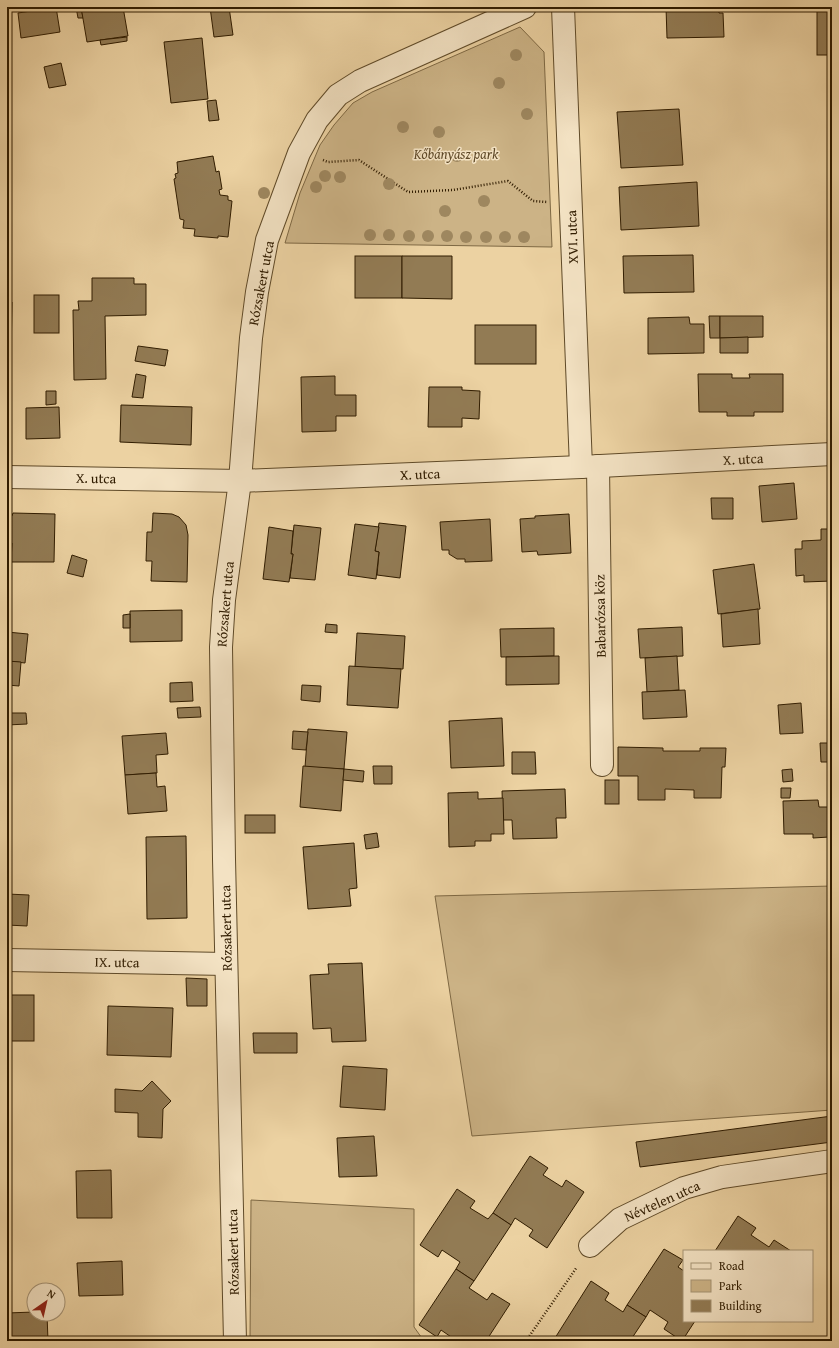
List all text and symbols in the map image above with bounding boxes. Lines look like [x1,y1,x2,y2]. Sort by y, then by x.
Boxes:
park label: Kőbányász park [413,144,499,164]
street label: XVI. utca [561,209,583,264]
street label: Rózsakert utca [243,238,279,327]
street label: X. utca [722,448,764,470]
street label: X. utca [399,463,441,485]
street label: X. utca [76,468,117,488]
street label: Rózsakert utca [211,560,239,648]
street label: Babarózsa köz [589,574,611,658]
street label: Rózsakert utca [215,884,237,971]
street label: IX. utca [94,952,140,972]
street label: Névtelen utca [621,1175,703,1227]
street label: Rózsakert utca [222,1208,244,1295]
legend [683,1250,813,1322]
text: Road [719,1257,745,1274]
text: Park [719,1277,743,1294]
north arrow [26,1282,66,1322]
text: N [44,1285,60,1303]
text: Building [719,1297,762,1314]

